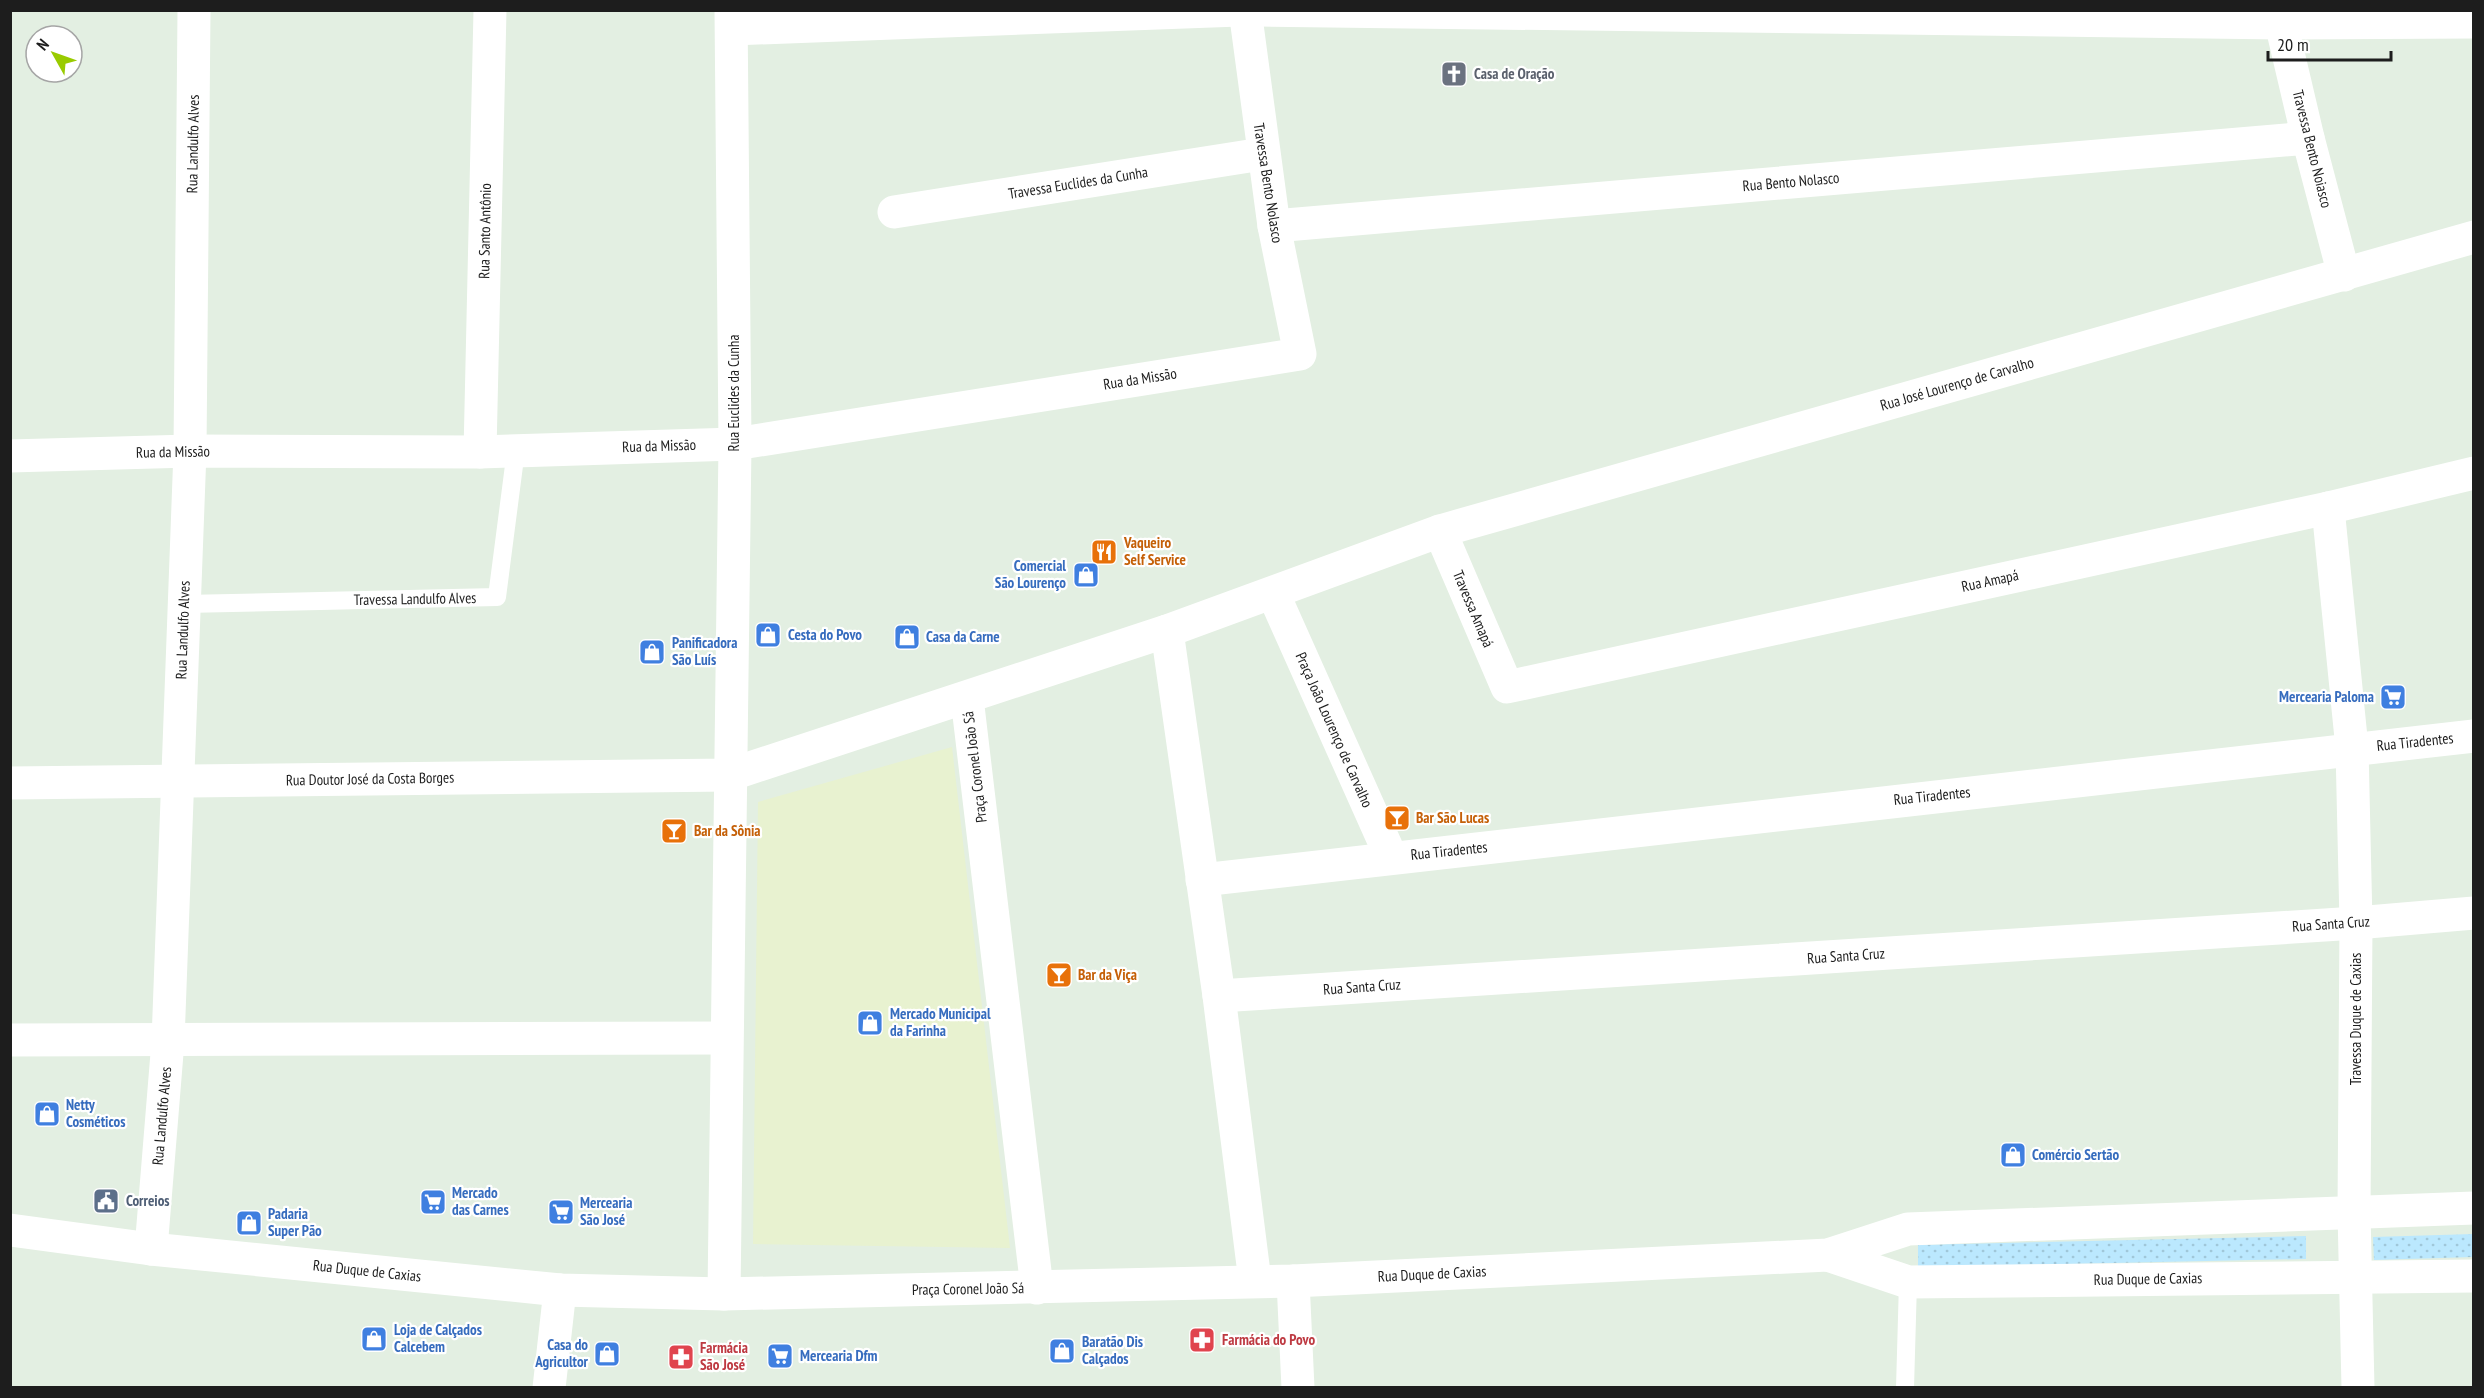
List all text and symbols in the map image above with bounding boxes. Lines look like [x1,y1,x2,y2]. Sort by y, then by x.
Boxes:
north arrow [24,24,84,84]
scale bar [2268,24,2391,62]
text: 20 m [2277,33,2309,56]
text: N [32,35,53,54]
church icon: Casa de Oração [1439,59,1469,89]
place label: Casa de Oração [1474,64,1555,83]
street label: Travessa Bento Noiasco [2289,88,2336,210]
street label: Rua Landulfo Alves [182,95,203,193]
street label: Travessa Bento Nolasco [1250,122,1287,244]
street label: Travessa Euclides da Cunha [1007,162,1149,203]
street label: Rua Bento Nolasco [1742,168,1840,195]
street label: Rua Santo Antônio [474,183,495,279]
street label: Rua Euclides da Cunha [724,335,743,451]
street label: Rua José Lourenço de Carvalho [1878,353,2036,415]
street label: Rua da Missão [1102,363,1178,394]
street label: Rua da Missão [622,435,696,456]
street label: Rua da Missão [136,441,210,462]
place label: Vaqueiro Self Service [1123,533,1186,569]
restaurant icon: Vaqueiro Self Service [1089,537,1119,567]
place label: Comercial São Lourenço [995,556,1066,592]
shop icon: Comercial São Lourenço [1071,560,1101,590]
street label: Rua Amapá [1960,565,2020,596]
street label: Travessa Amapá [1449,567,1498,650]
street label: Rua Landulfo Alves [171,580,194,680]
street label: Travessa Landulfo Alves [354,588,476,609]
shop icon: Cesta do Povo [753,620,783,650]
shop icon: Casa da Carne [892,622,922,652]
place label: Cesta do Povo [788,625,862,644]
place label: Casa da Carne [926,627,1000,646]
place label: Panificadora São Luís [672,633,737,669]
shop icon: Panificadora São Luís [637,637,667,667]
street label: Praça João Lourenço de Carvalho [1292,649,1377,810]
supermarket icon: Mercearia Paloma [2378,682,2408,712]
place label: Mercearia Paloma [2279,687,2374,706]
street label: Praça Coronel João Sá [958,710,991,824]
street label: Rua Tiradentes [2376,728,2454,755]
street label: Rua Doutor José da Costa Borges [286,768,454,789]
street label: Rua Tiradentes [1893,782,1971,809]
bar icon: Bar São Lucas [1382,803,1412,833]
place label: Bar São Lucas [1416,808,1489,827]
bar icon: Bar da Sônia [659,816,689,846]
place label: Bar da Sônia [694,821,761,840]
street label: Rua Tiradentes [1410,837,1488,864]
street label: Rua Santa Cruz [2291,911,2370,936]
street label: Rua Santa Cruz [1806,943,1885,968]
street label: Travessa Duque de Caxias [2346,953,2365,1085]
bar icon: Bar da Viça [1044,960,1074,990]
place label: Bar da Viça [1078,965,1137,984]
street label: Rua Santa Cruz [1322,974,1401,999]
place label: Mercado Municipal da Farinha [890,1004,991,1040]
shop icon: Mercado Municipal da Farinha [855,1008,885,1038]
street label: Rua Landulfo Alves [148,1066,175,1166]
place label: Netty Cosméticos [66,1095,125,1131]
shop icon: Netty Cosméticos [32,1099,62,1129]
shop icon: Comércio Sertão [1998,1140,2028,1170]
place label: Comércio Sertão [2032,1145,2120,1164]
place label: Mercado das Carnes [452,1183,509,1219]
public building icon: Correios [91,1186,121,1216]
supermarket icon: Mercado das Carnes [418,1187,448,1217]
place label: Correios [126,1191,170,1210]
place label: Mercearia São José [580,1193,632,1229]
supermarket icon: Mercearia São José [546,1197,576,1227]
place label: Padaria Super Pão [268,1204,322,1240]
shop icon: Padaria Super Pão [234,1208,264,1238]
street label: Rua Duque de Caxias [312,1255,422,1286]
street label: Rua Duque de Caxias [1377,1261,1487,1286]
street label: Rua Duque de Caxias [2093,1268,2203,1289]
street label: Praça Coronel João Sá [912,1278,1024,1299]
place label: Loja de Calçados Calcebem [394,1320,482,1356]
shop icon: Loja de Calçados Calcebem [359,1324,389,1354]
pharmacy icon: Farmácia do Povo [1187,1325,1217,1355]
place label: Farmácia do Povo [1222,1330,1315,1349]
place label: Baratão Dis Calçados [1082,1332,1143,1368]
place label: Casa do Agricultor [534,1335,589,1371]
shop icon: Baratão Dis Calçados [1047,1336,1077,1366]
place label: Farmácia São José [700,1338,748,1374]
shop icon: Casa do Agricultor [592,1339,622,1369]
supermarket icon: Mercearia Dfm [765,1341,795,1371]
pharmacy icon: Farmácia São José [666,1342,696,1372]
place label: Mercearia Dfm [800,1346,878,1365]

